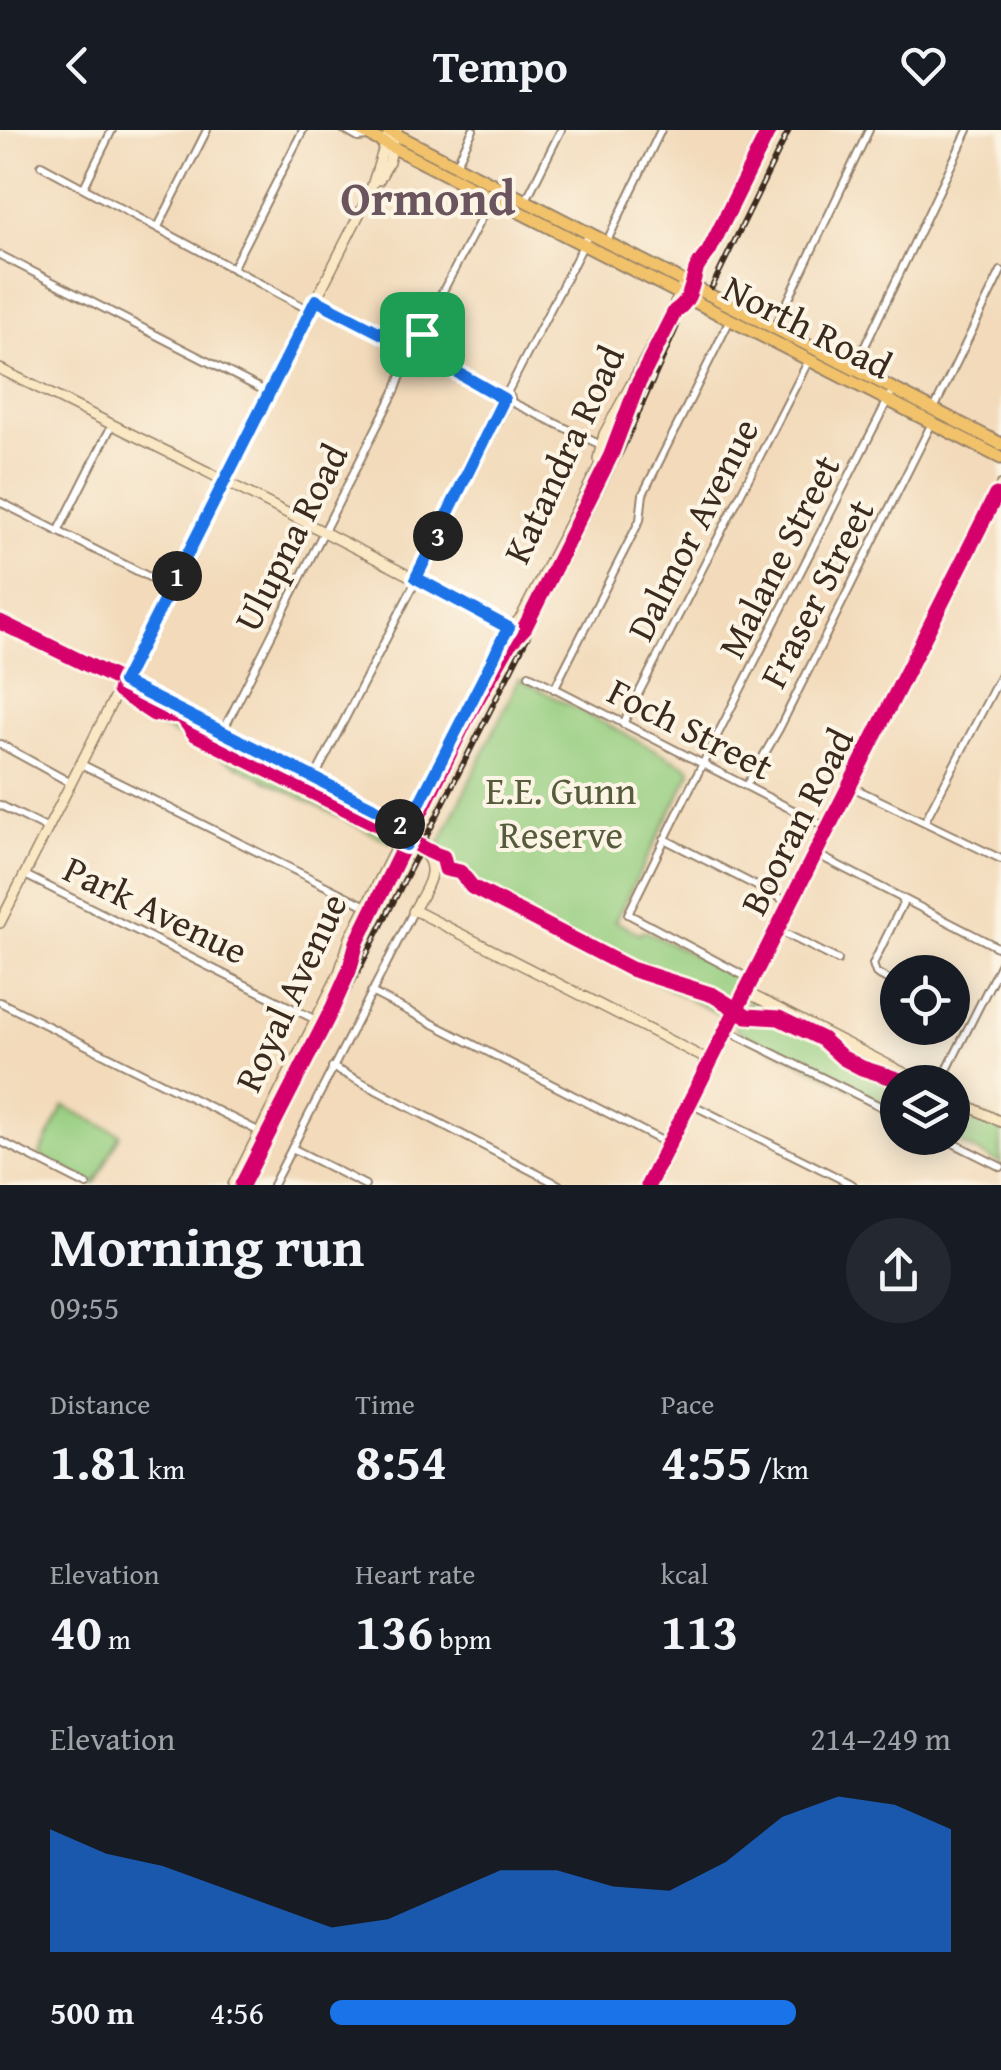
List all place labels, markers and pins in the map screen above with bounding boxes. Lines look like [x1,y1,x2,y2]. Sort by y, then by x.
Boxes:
pin [380,292,465,377]
pin: 3 [413,511,463,561]
pin: 1 [152,551,202,601]
pin: 2 [375,799,425,849]

